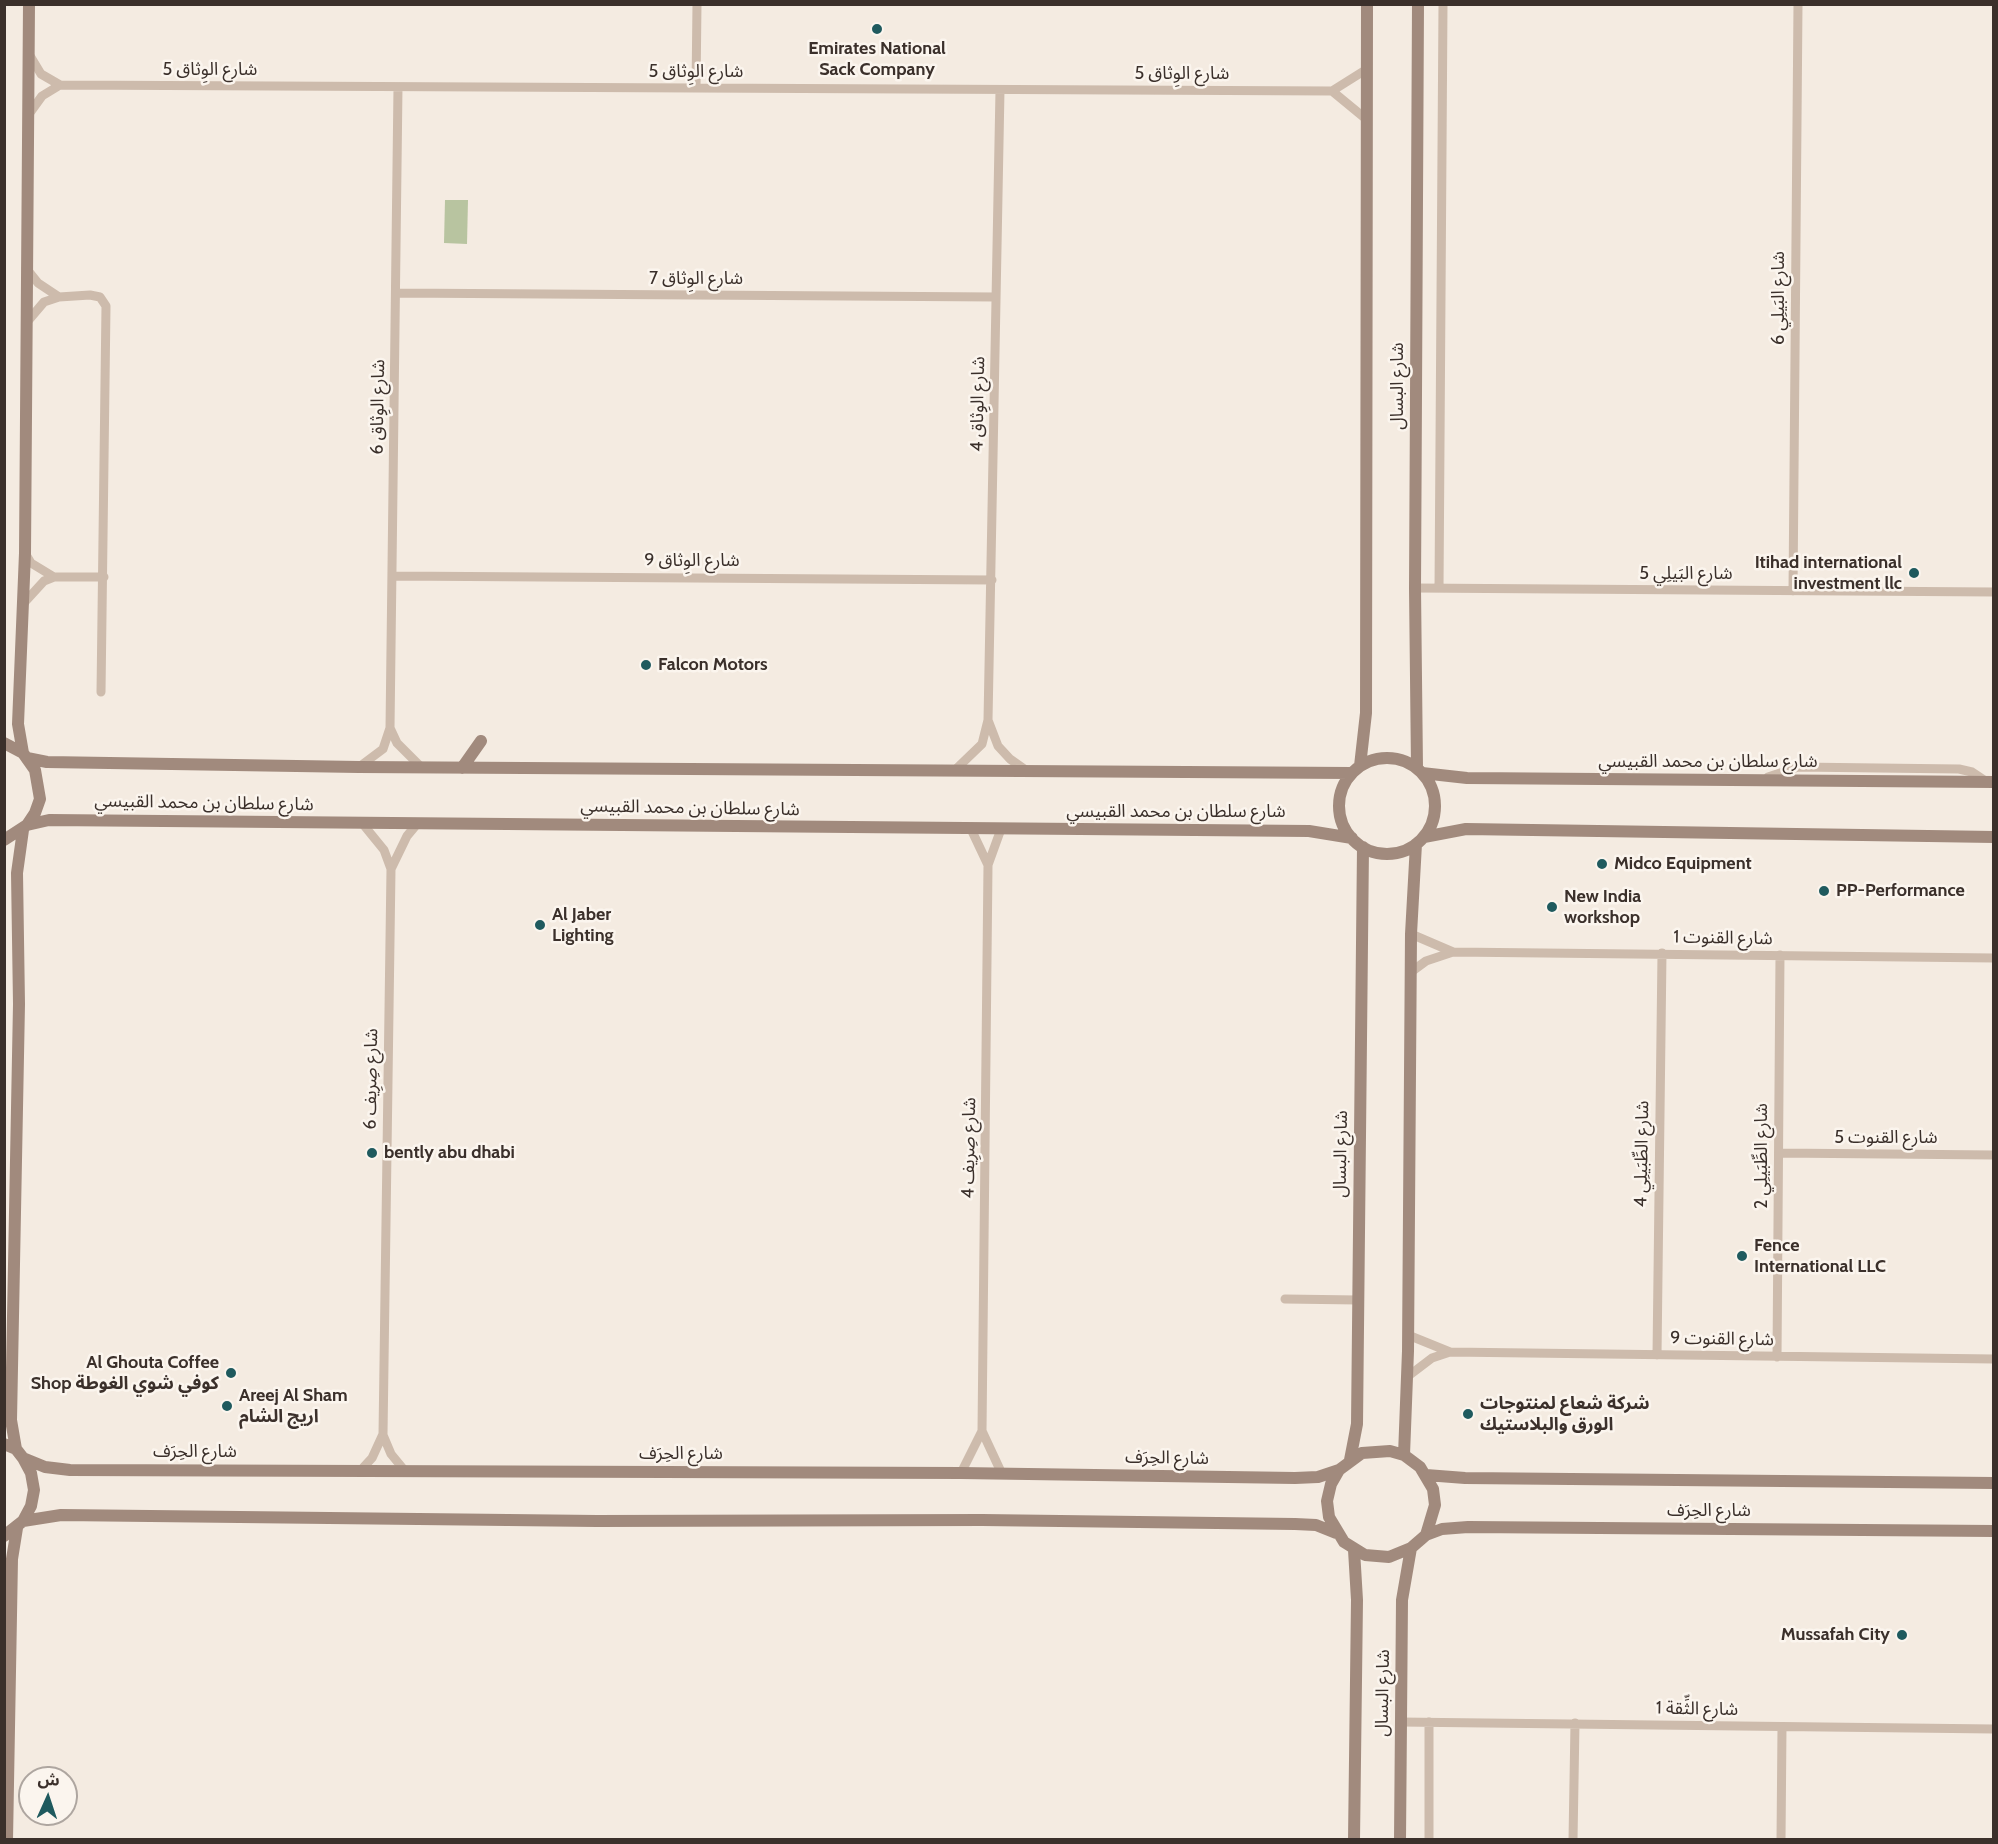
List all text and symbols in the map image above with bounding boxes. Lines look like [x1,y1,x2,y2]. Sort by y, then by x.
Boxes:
marker: Emirates National Sack Company [870,22,884,36]
place label: Emirates National Sack Company [808,38,946,80]
street label: شارع الوِثاق 5 [163,59,257,81]
street label: شارع الوِثاق 5 [649,61,743,83]
street label: شارع الوِثاق 5 [1135,63,1229,85]
street label: شارع البَيلِي 6 [1768,251,1790,345]
street label: شارع الوِثاق 7 [649,268,743,290]
street label: شارع البسال [1387,342,1409,430]
street label: شارع الوِثاق 4 [966,356,990,452]
street label: شارع الوِثاق 6 [366,359,390,455]
street label: شارع الوِثاق 9 [644,550,740,572]
place label: Itihad international investment llc [1755,552,1902,594]
street label: شارع البَيلِي 5 [1639,563,1733,585]
marker: Itihad international investment llc [1907,566,1921,580]
place label: Falcon Motors [658,654,768,676]
marker: Falcon Motors [639,658,653,672]
street label: شارع سلطان بن محمد القبيسي [1598,751,1818,773]
street label: شارع سلطان بن محمد القبيسي [94,790,314,816]
street label: شارع سلطان بن محمد القبيسي [580,795,800,821]
street label: شارع سلطان بن محمد القبيسي [1066,801,1286,823]
place label: Midco Equipment [1614,853,1752,875]
marker: Midco Equipment [1595,857,1609,871]
place label: PP-Performance [1836,880,1965,902]
marker: PP-Performance [1817,884,1831,898]
place label: New India workshop [1564,886,1641,928]
marker: New India workshop [1545,900,1559,914]
place label: Al Jaber Lighting [552,904,614,946]
marker: Al Jaber Lighting [533,918,547,932]
street label: شارع القنوت 1 [1673,926,1773,950]
street label: شارع صِرِيف 6 [359,1028,383,1130]
street label: شارع صِرِيف 4 [957,1097,981,1199]
street label: شارع الطِّبَيلِي 4 [1630,1100,1654,1208]
street label: شارع الطِّبَيلِي 2 [1751,1103,1773,1209]
street label: شارع البسال [1329,1110,1353,1198]
street label: شارع القنوت 5 [1834,1127,1938,1149]
place label: bently abu dhabi [384,1142,515,1164]
marker: bently abu dhabi [365,1146,379,1160]
place label: Fence International LLC [1754,1235,1886,1278]
marker: Fence International LLC [1735,1249,1749,1263]
street label: شارع القنوت 9 [1670,1327,1774,1351]
place label: Al Ghouta Coffee Shop كوفي شوي الغوطة [31,1352,219,1394]
marker: Al Ghouta Coffee Shop كوفي شوي الغوطة [224,1366,238,1380]
place label: Areej Al Sham اريج الشام [239,1385,348,1428]
place label: شركة شعاع لمنتوجات الورق والبلاستيك [1480,1393,1650,1436]
marker: Areej Al Sham اريج الشام [220,1399,234,1413]
marker: شركة شعاع لمنتوجات الورق والبلاستيك [1461,1407,1475,1421]
street label: شارع الحِرَف [153,1441,237,1463]
street label: شارع الحِرَف [639,1443,723,1465]
street label: شارع الحِرَف [1125,1446,1209,1470]
street label: شارع الحِرَف [1667,1500,1751,1522]
place label: Mussafah City [1781,1624,1890,1646]
marker: Mussafah City [1895,1628,1909,1642]
street label: شارع البسال [1371,1649,1395,1737]
street label: شارع الثِّقة 1 [1656,1697,1738,1721]
north arrow [18,1766,78,1826]
text: ش [37,1769,60,1790]

